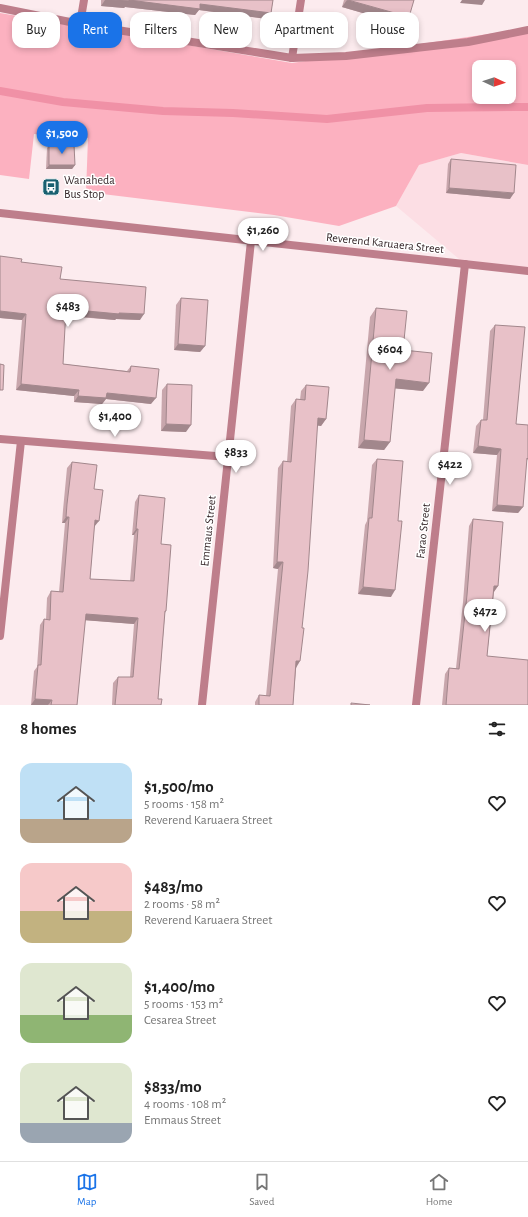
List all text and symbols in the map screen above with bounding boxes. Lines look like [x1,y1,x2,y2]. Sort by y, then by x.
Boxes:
chip: Buy [12,12,60,48]
chip: Rent [68,12,122,48]
chip: Filters [130,12,191,48]
chip: New [199,12,252,48]
chip: Apartment [260,12,348,48]
chip: House [356,12,419,48]
north arrow [472,60,516,104]
map controls [472,60,516,104]
pin: $1,500 [29,121,95,155]
text: $1,500 [46,127,78,140]
place label: Wanaheda Bus Stop [64,174,115,200]
bus stop icon: Wanaheda Bus Stop [41,177,61,197]
pin: $1,260 [230,218,296,252]
text: $1,260 [247,224,279,237]
street label: Reverend Karuaera Street [325,231,445,255]
pin: $483 [44,294,92,328]
text: $483 [56,300,80,313]
pin: $604 [366,337,414,371]
text: $604 [377,343,403,356]
pin: $1,400 [82,404,148,438]
text: $1,400 [98,410,132,423]
pin: $833 [212,440,260,474]
text: $833 [224,446,248,459]
pin: $422 [426,452,474,486]
text: $422 [438,458,462,471]
street label: Emmaus Street [198,495,218,567]
street label: Farao Street [414,503,432,559]
pin: $472 [461,599,509,633]
text: $472 [473,605,497,618]
icon: filters [486,718,508,740]
text: 8 homes [20,720,77,737]
text: $1,500/mo [144,778,214,795]
icon: home [52,779,100,827]
icon: heart [486,792,508,814]
text: 5 rooms · 158 m² [144,798,224,811]
text: Reverend Karuaera Street [144,814,272,827]
text: $483/mo [144,878,203,895]
icon: home [52,879,100,927]
icon: heart [486,892,508,914]
text: 2 rooms · 58 m² [144,898,220,911]
text: Reverend Karuaera Street [144,914,272,927]
text: $1,400/mo [144,978,215,995]
icon: home [52,979,100,1027]
icon: heart [486,992,508,1014]
text: 5 rooms · 153 m² [144,998,223,1011]
text: Cesarea Street [144,1014,216,1027]
text: $833/mo [144,1078,202,1095]
icon: home [52,1079,100,1127]
icon: heart [486,1092,508,1114]
text: 4 rooms · 108 m² [144,1098,226,1111]
text: Emmaus Street [144,1114,221,1127]
tab: Map [76,1171,98,1208]
tab: Saved [249,1171,274,1208]
tab: Home [426,1171,452,1208]

